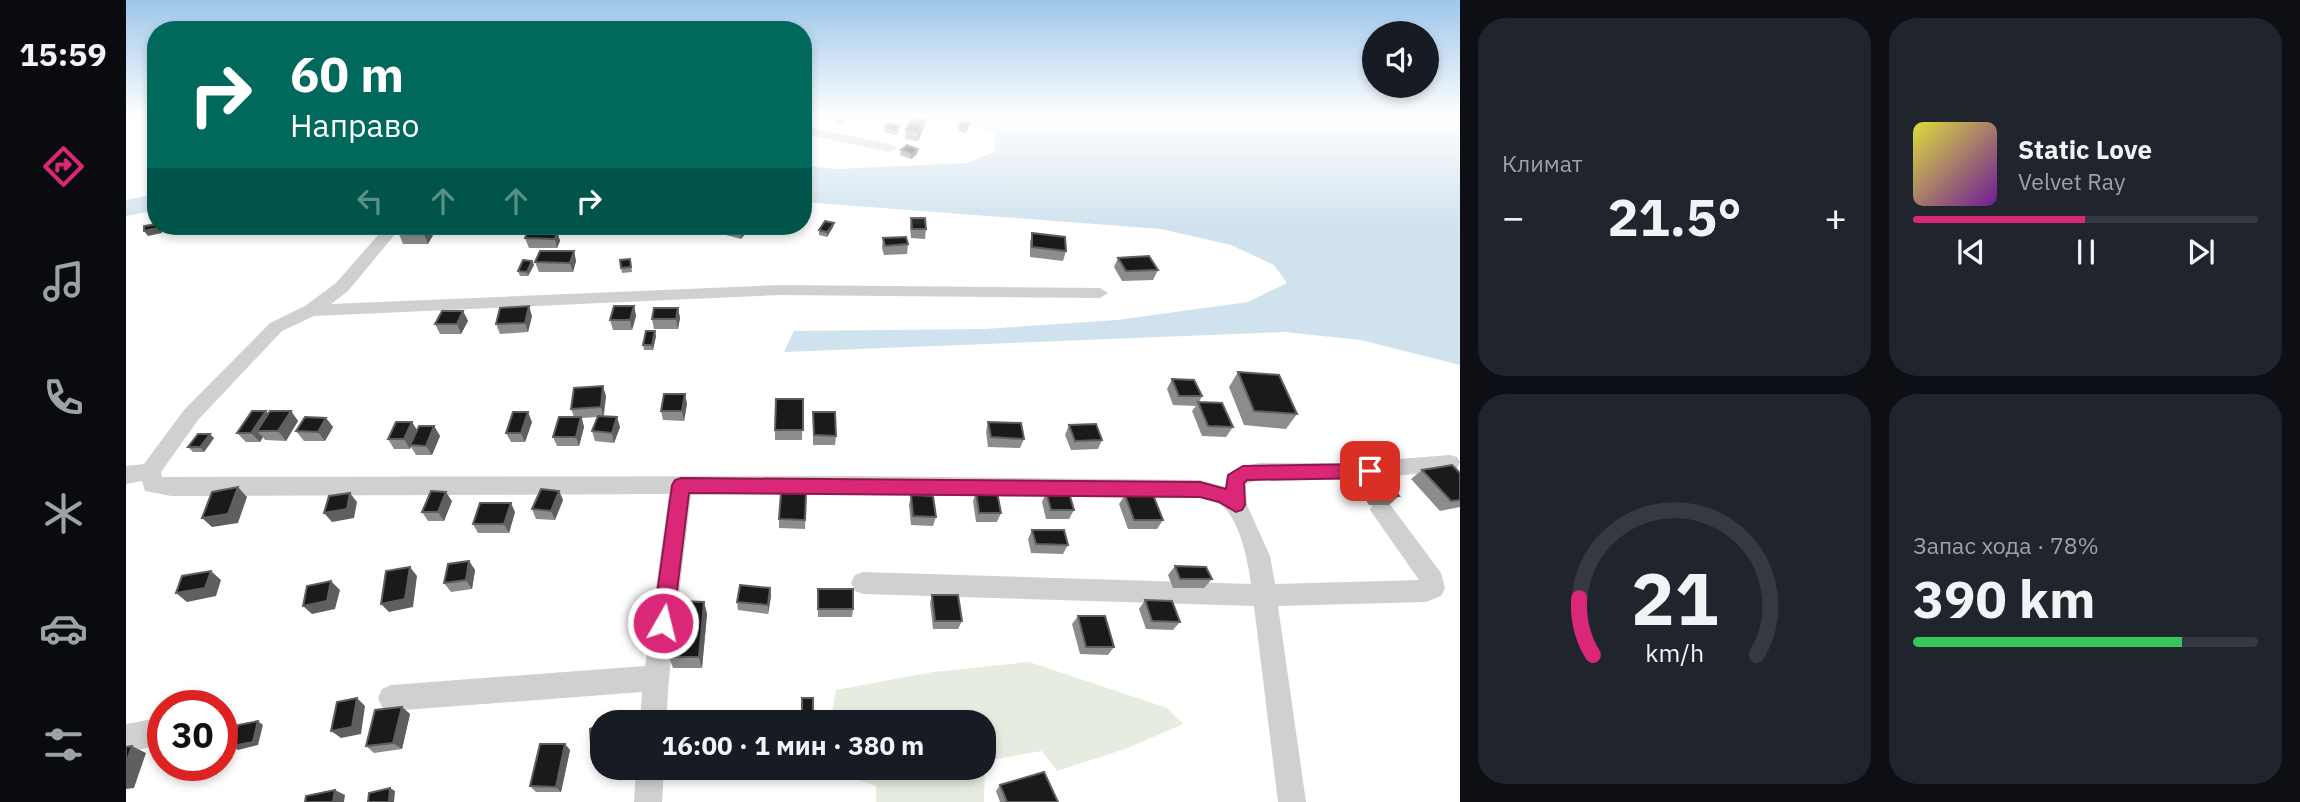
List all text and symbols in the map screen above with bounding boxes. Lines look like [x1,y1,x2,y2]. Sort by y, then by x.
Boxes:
map controls [1362,21,1439,98]
button: sound [1362,21,1439,98]
text: 15:59 [19,33,107,75]
text: 60 m [290,42,404,105]
icon: right [175,49,266,140]
text: Направо [290,104,419,146]
text: Static Love [2018,132,2152,166]
icon: directions [39,142,88,191]
text: Климат [1502,148,1583,178]
text: Velvet Ray [2018,166,2125,196]
icon: left [351,182,389,220]
icon: ahead [424,182,462,220]
icon: ahead [497,182,535,220]
icon: right [570,182,608,220]
text: 21.5° [1607,183,1742,250]
text: − [1502,192,1525,241]
text: + [1824,192,1847,241]
icon: previous [1952,233,1990,271]
icon: pause [2067,233,2105,271]
icon: next [2182,233,2220,271]
icon: music [39,257,88,306]
icon: phone [39,373,88,422]
pin [1340,441,1400,501]
icon: arrive [1351,452,1389,490]
icon: climate [39,489,88,538]
text: Запас хода · 78% [1913,530,2099,560]
text: 21 [1631,550,1718,645]
text: 390 km [1913,565,2095,632]
position arrow [626,586,700,660]
icon: car [39,604,88,653]
text: km/h [1645,636,1704,669]
speed limit sign: 30 [147,690,238,781]
icon: filters [39,720,88,769]
text: 16:00 · 1 мин · 380 m [662,728,924,762]

